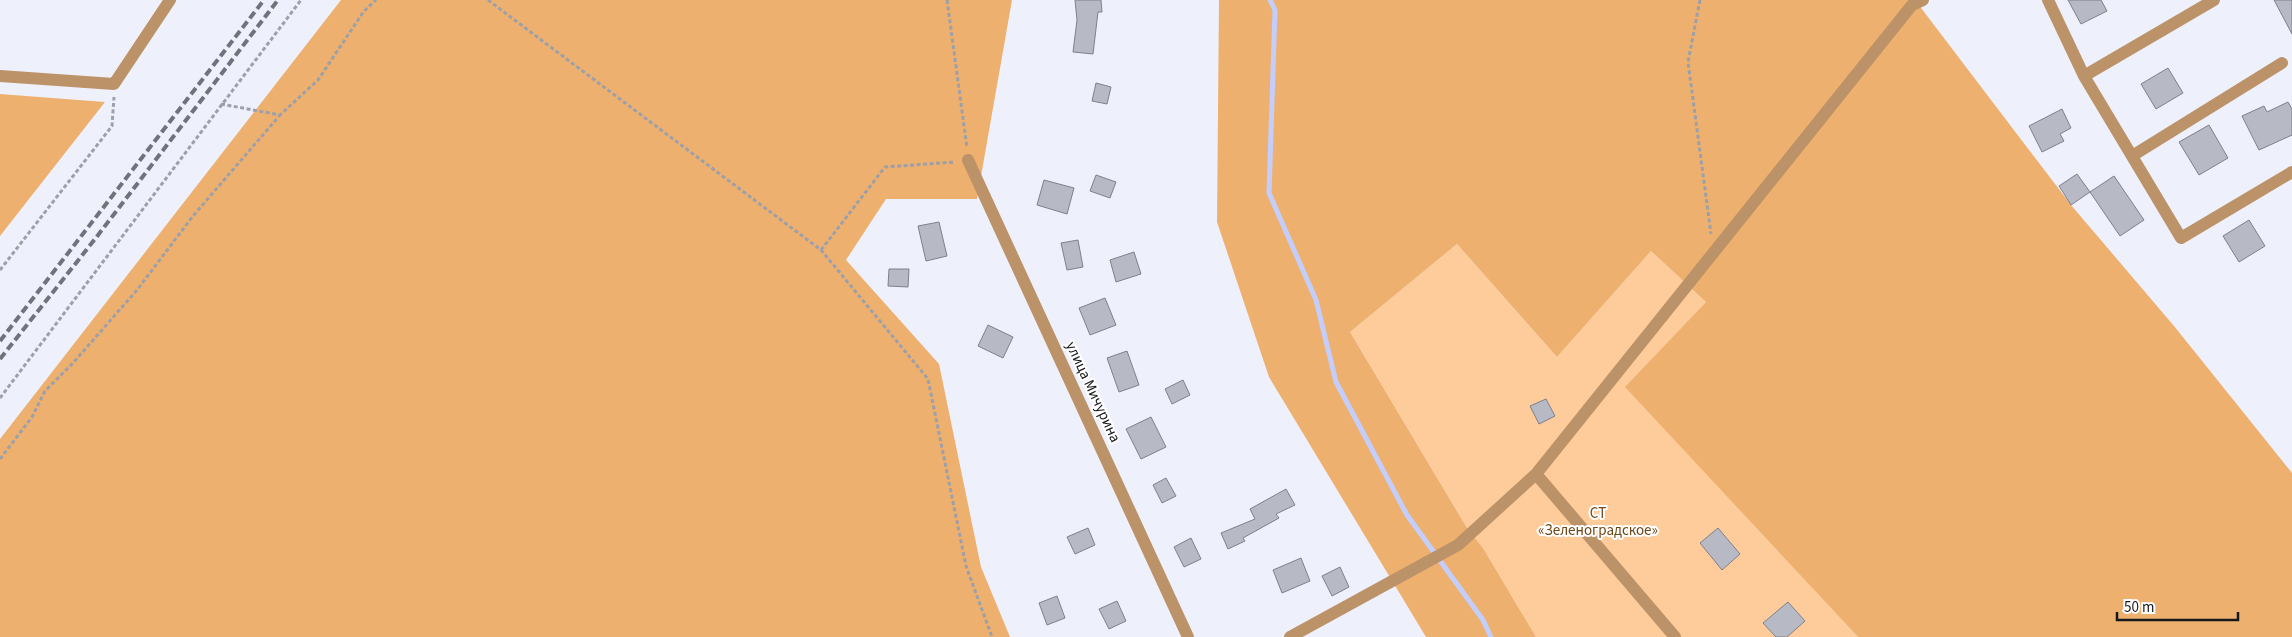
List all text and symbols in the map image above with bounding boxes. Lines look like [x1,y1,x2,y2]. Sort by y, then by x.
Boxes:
street label: улица Мичурина [1060,338,1126,446]
park label: СТ «Зеленоградское» [1538,503,1658,541]
scale bar [2117,590,2238,622]
text: 50 m [2124,597,2154,618]

